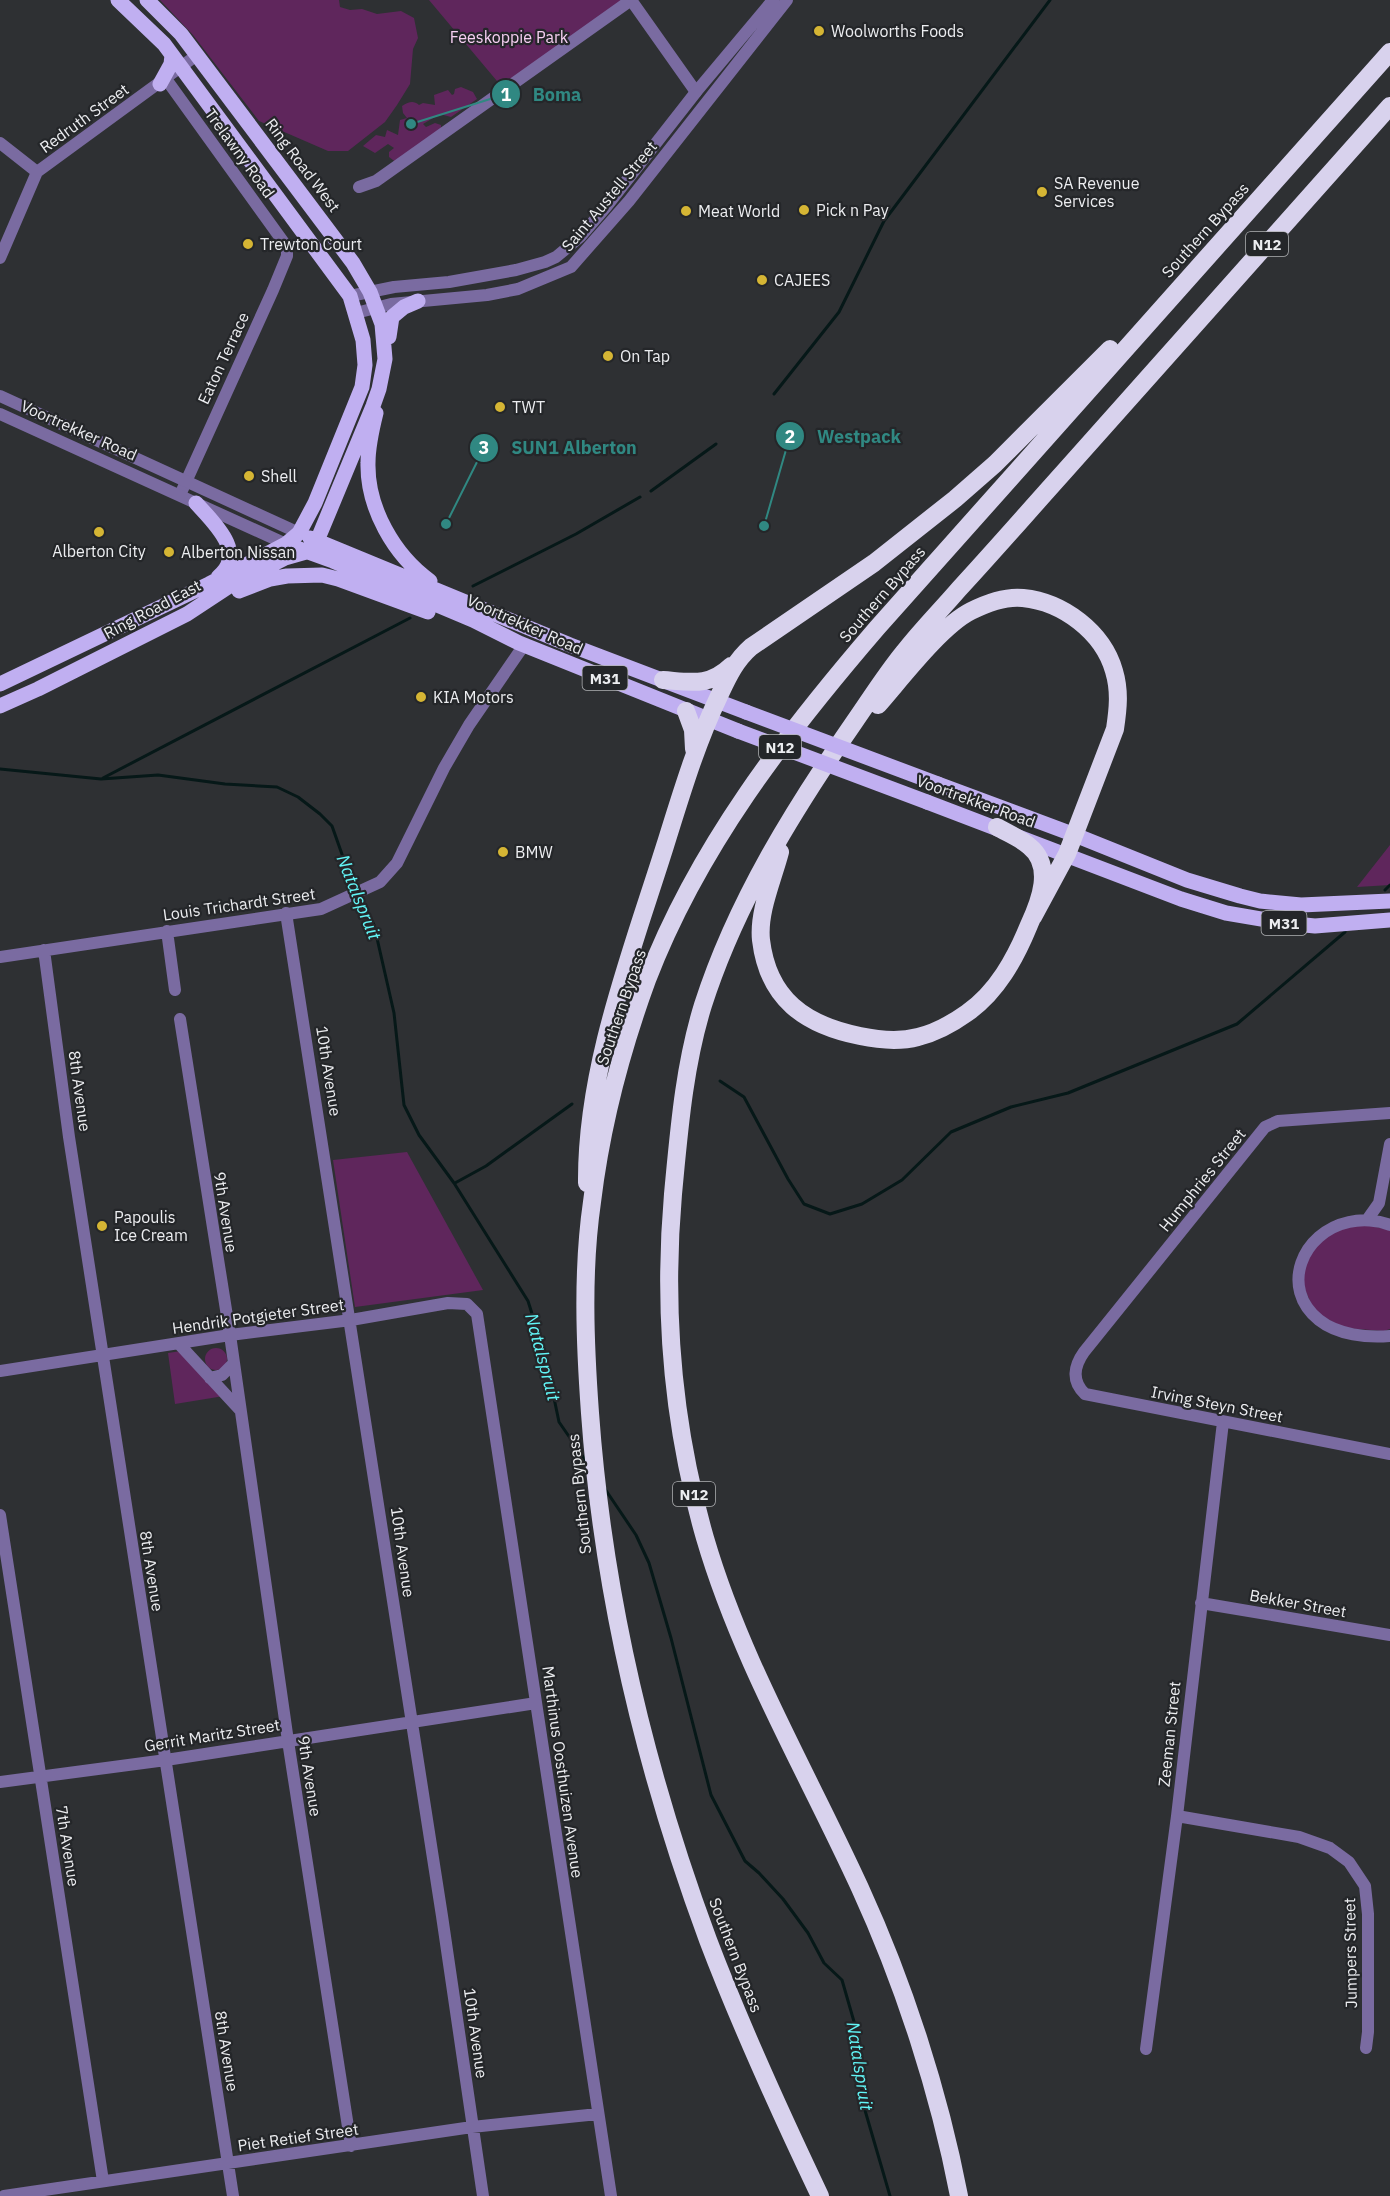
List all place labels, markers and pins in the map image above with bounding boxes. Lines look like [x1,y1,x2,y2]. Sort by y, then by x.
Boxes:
place label: Woolworths Foods [831,21,964,41]
marker: Woolworths Foods [812,24,826,38]
callout: Boma [491,76,594,112]
place label: SA Revenue Services [1054,173,1140,211]
marker: SA Revenue Services [1035,185,1049,199]
place label: Pick n Pay [816,200,889,220]
place label: Meat World [698,201,780,221]
marker: Pick n Pay [797,203,811,217]
marker: Meat World [679,204,693,218]
place label: Trewton Court [260,234,362,254]
marker: Trewton Court [241,237,255,251]
place label: CAJEES [774,270,830,290]
marker: CAJEES [755,273,769,287]
place label: On Tap [620,346,670,366]
marker: On Tap [601,349,615,363]
place label: TWT [512,397,545,417]
marker: TWT [493,400,507,414]
callout: Westpack [775,418,913,454]
callout: SUN1 Alberton [469,430,648,466]
place label: Shell [261,466,297,486]
marker: Shell [242,469,256,483]
marker: Alberton City [92,525,106,539]
place label: Alberton City [52,541,146,561]
place label: Alberton Nissan [181,542,295,562]
marker: Alberton Nissan [162,545,176,559]
place label: KIA Motors [433,687,514,707]
marker: KIA Motors [414,690,428,704]
place label: BMW [515,842,553,862]
marker: BMW [496,845,510,859]
place label: Papoulis Ice Cream [114,1207,188,1245]
marker: Papoulis Ice Cream [95,1219,109,1233]

